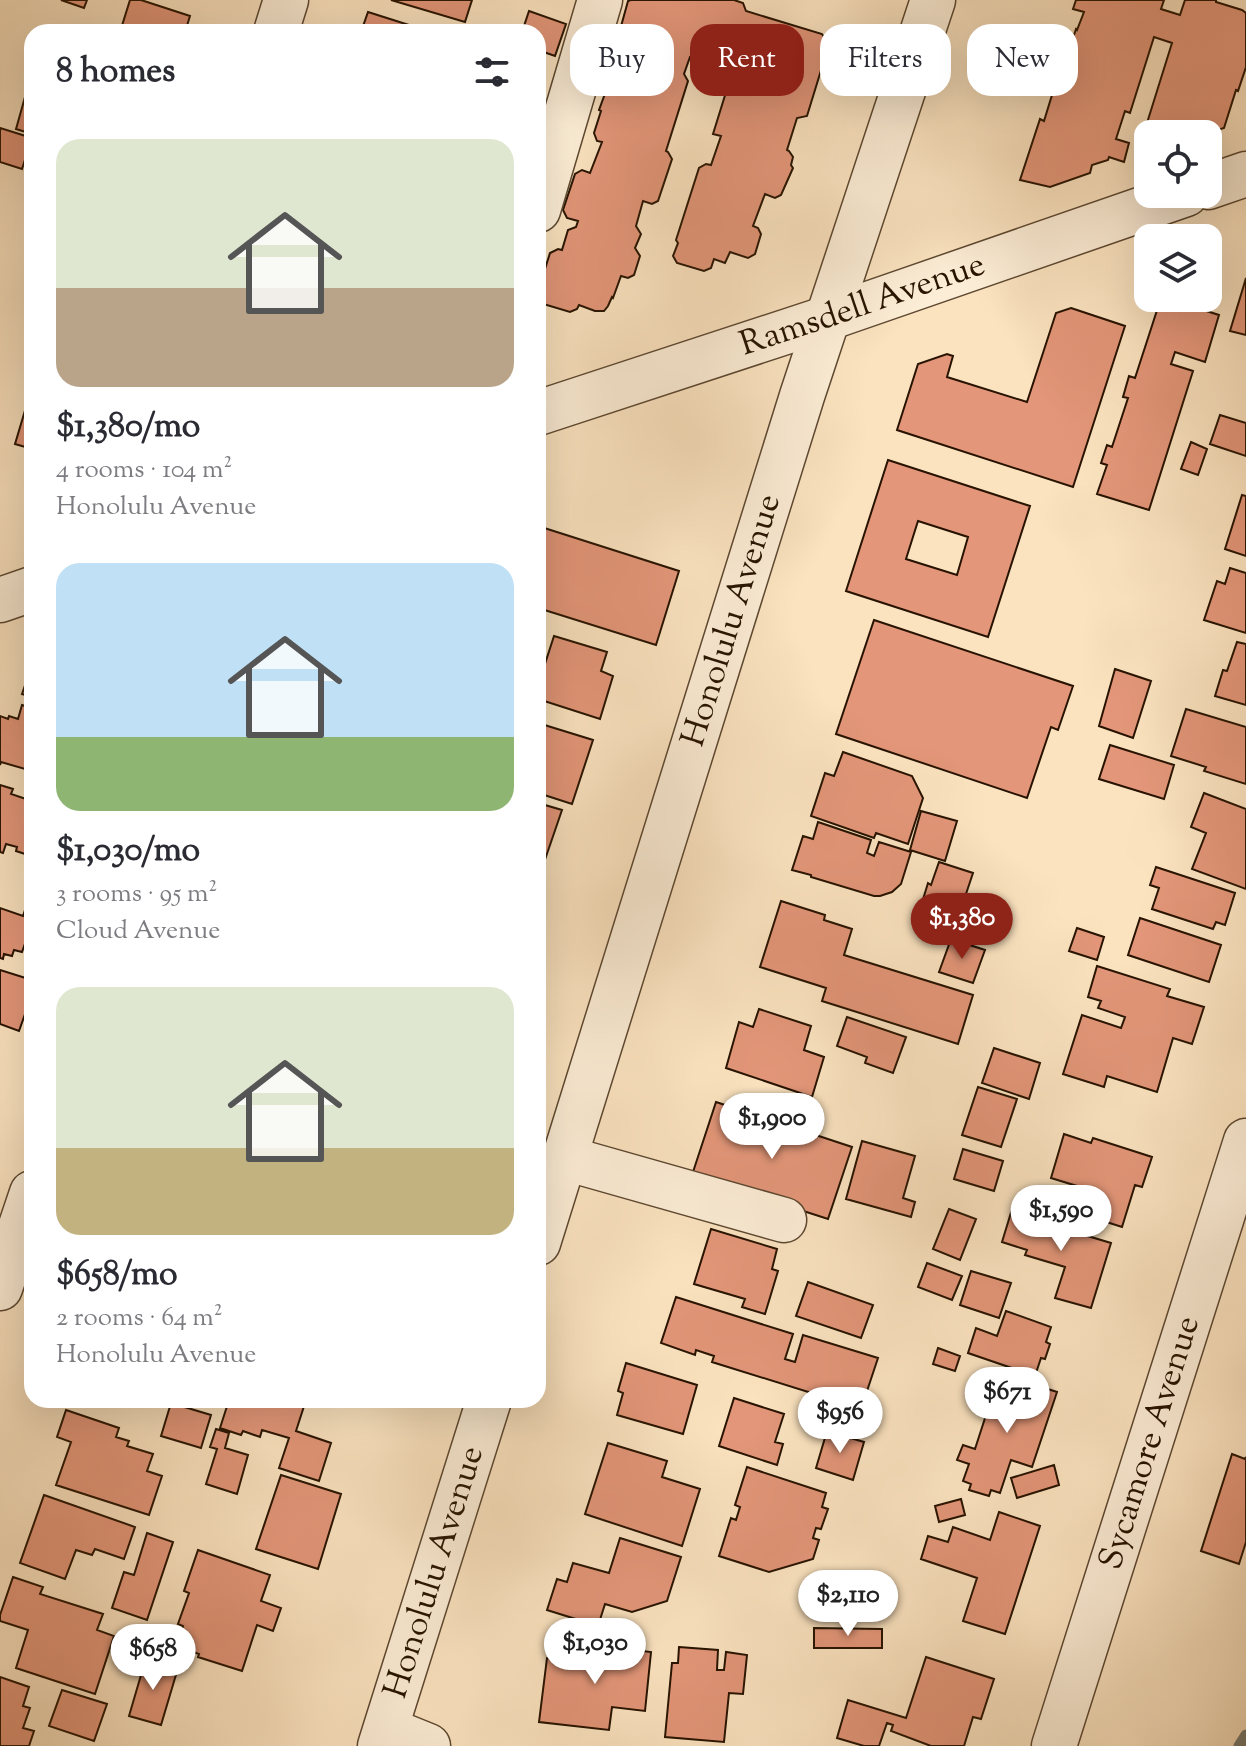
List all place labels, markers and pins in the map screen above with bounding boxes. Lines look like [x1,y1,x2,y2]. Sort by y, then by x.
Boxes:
pin: $1,380 [897,893,1027,961]
pin: $1,900 [707,1093,837,1161]
pin: $1,590 [996,1185,1126,1253]
pin: $671 [960,1367,1054,1435]
pin: $956 [793,1387,887,1455]
pin: $2,110 [783,1570,913,1638]
pin: $1,030 [530,1618,660,1686]
pin: $658 [106,1624,200,1692]

